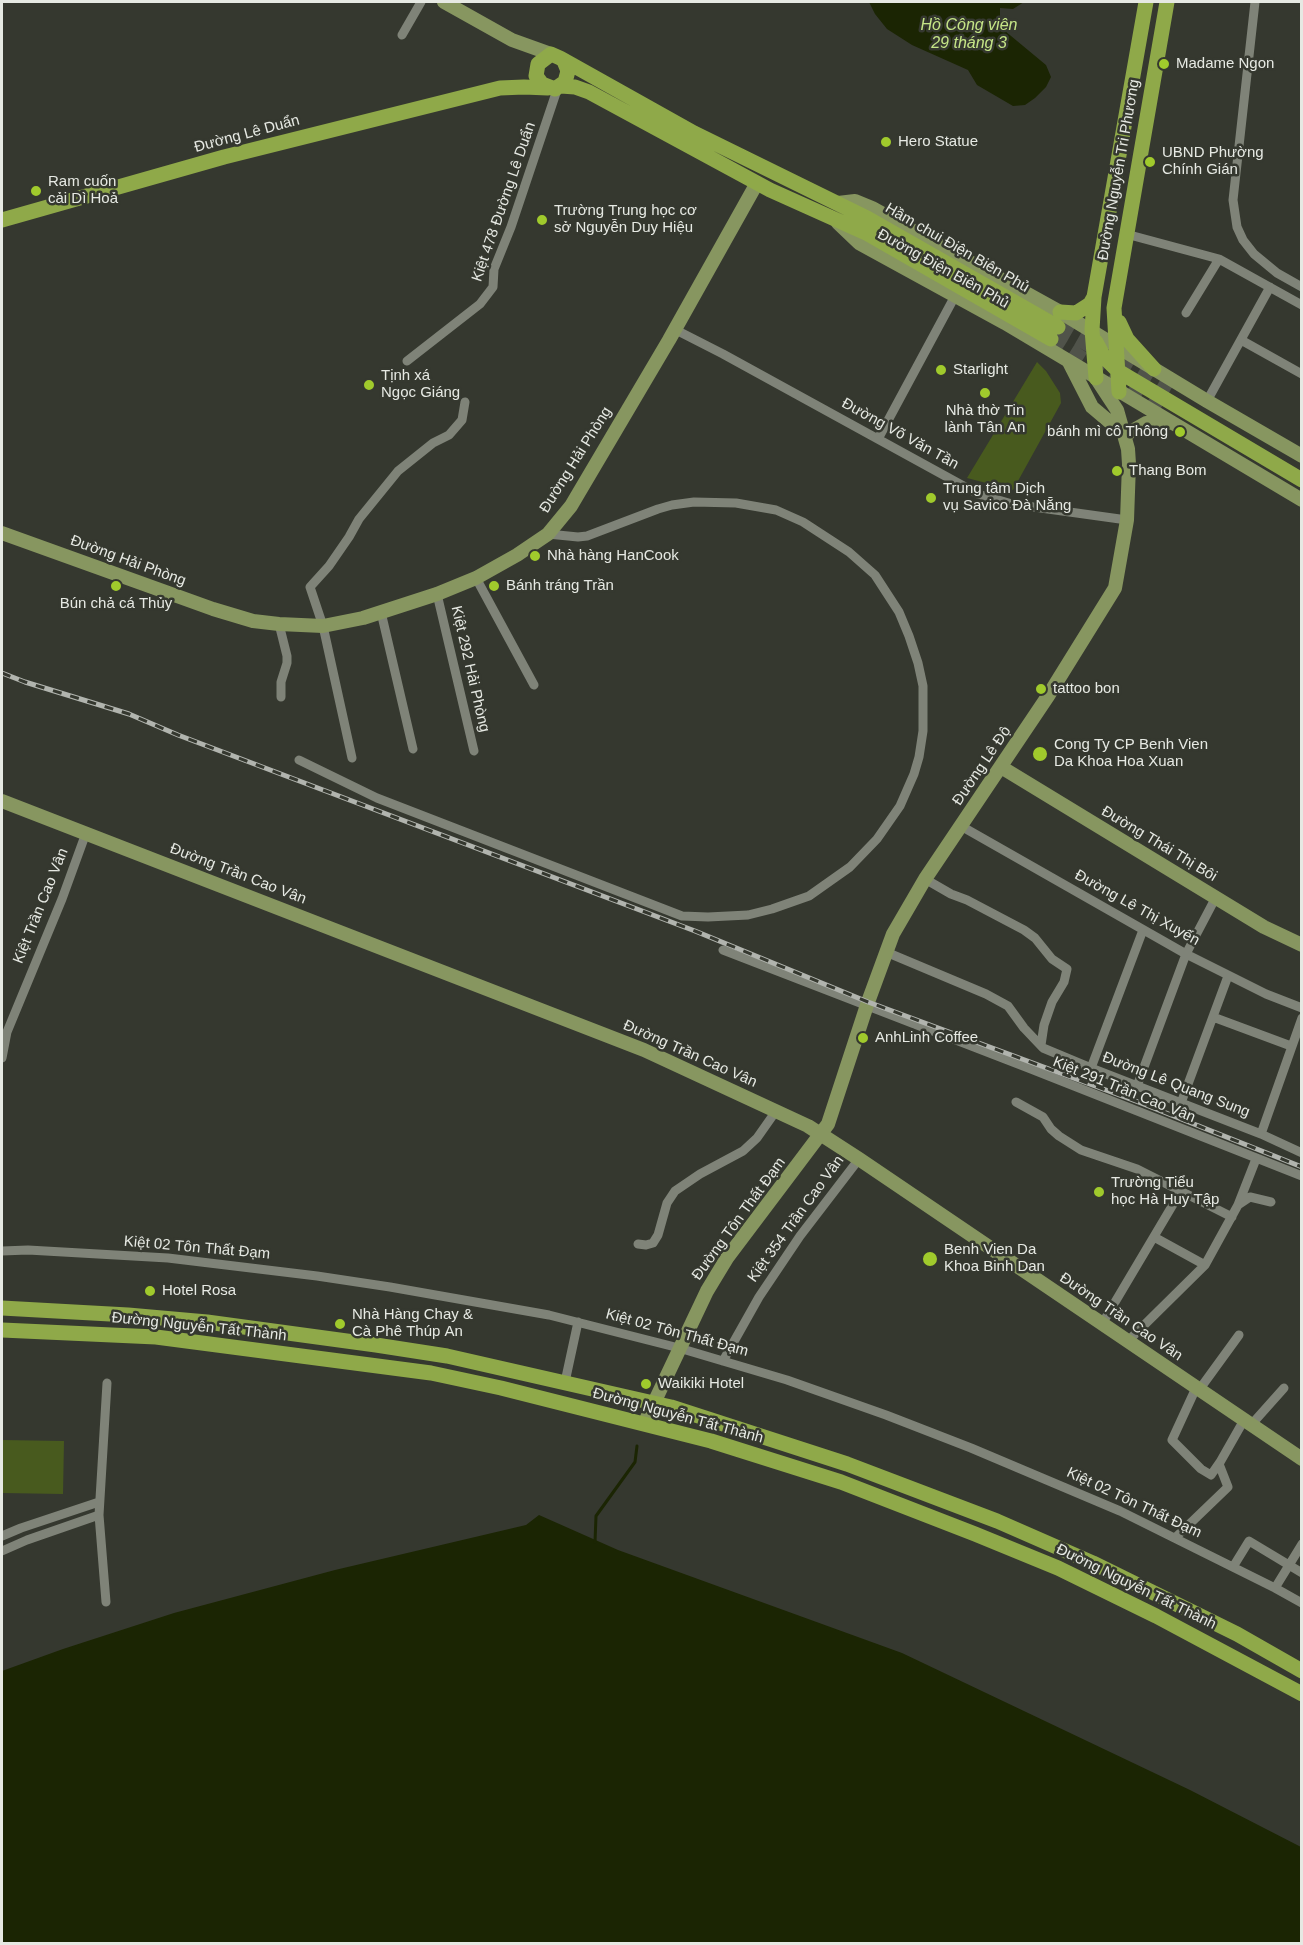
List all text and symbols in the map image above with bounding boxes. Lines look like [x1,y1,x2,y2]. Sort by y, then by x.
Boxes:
water label: Hồ Công viên 29 tháng 3 [921,16,1017,54]
place label: Madame Ngon [1176,55,1274,73]
marker: Madame Ngon [1157,57,1171,71]
street label: Đường Nguyễn Tri Phương [1094,78,1144,262]
street label: Đường Lê Duẩn [192,111,302,157]
street label: Kiệt 478 Đường Lê Duẩn [468,120,540,284]
place label: Hero Statue [898,133,978,151]
marker: Hero Statue [879,135,893,149]
place label: UBND Phường Chính Gián [1162,144,1264,179]
marker: UBND Phường Chính Gián [1143,155,1157,169]
place label: Ram cuốn cải Dì Hoả [48,173,118,208]
marker: Ram cuốn cải Dì Hoả [29,184,43,198]
street label: Hầm chui Điện Biên Phủ [882,199,1032,297]
place label: Trường Trung học cơ sở Nguyễn Duy Hiệu [554,202,697,237]
marker: Trường Trung học cơ sở Nguyễn Duy Hiệu [535,213,549,227]
street label: Đường Điện Biên Phủ [874,225,1012,313]
place label: Starlight [953,361,1008,379]
marker: Starlight [934,363,948,377]
place label: Tịnh xá Ngọc Giáng [381,367,460,402]
marker: Tịnh xá Ngọc Giáng [362,378,376,392]
marker: Nhà thờ Tin lành Tân An [978,386,992,400]
street label: Đường Võ Văn Tần [838,394,962,474]
place label: Nhà thờ Tin lành Tân An [945,402,1025,437]
street label: Đường Hải Phòng [536,404,616,516]
place label: bánh mì cô Thông [1047,423,1168,441]
marker: bánh mì cô Thông [1173,425,1187,439]
place label: Thang Bom [1129,462,1207,480]
marker: Thang Bom [1110,464,1124,478]
place label: Trung tâm Dịch vụ Savico Đà Nẵng [943,480,1071,515]
marker: Trung tâm Dịch vụ Savico Đà Nẵng [924,491,938,505]
street label: Đường Hải Phòng [68,532,188,590]
place label: Nhà hàng HanCook [547,547,679,565]
marker: Nhà hàng HanCook [528,549,542,563]
place label: Bánh tráng Trần [506,577,614,595]
marker: Bún chả cá Thủy [109,579,123,593]
marker: Bánh tráng Trần [487,579,501,593]
place label: Bún chả cá Thủy [60,595,172,613]
street label: Kiệt 292 Hải Phòng [447,604,493,734]
place label: tattoo bon [1053,680,1120,698]
marker: tattoo bon [1034,682,1048,696]
street label: Đường Lê Độ [949,723,1015,809]
place label: Cong Ty CP Benh Vien Da Khoa Hoa Xuan [1054,736,1208,771]
marker: Cong Ty CP Benh Vien Da Khoa Hoa Xuan [1031,745,1049,763]
street label: Đường Thái Thị Bôi [1098,802,1220,886]
street label: Đường Trần Cao Vân [167,840,309,908]
street label: Kiệt Trần Cao Vân [10,846,72,966]
street label: Đường Lê Thị Xuyến [1071,866,1203,950]
street label: Đường Trần Cao Vân [620,1016,760,1092]
place label: AnhLinh Coffee [875,1029,978,1047]
marker: AnhLinh Coffee [856,1031,870,1045]
street label: Đường Lê Quang Sung [1100,1049,1252,1121]
street label: Kiệt 291 Trần Cao Vân [1050,1053,1198,1127]
street label: Kiệt 354 Trần Cao Vân [744,1152,848,1286]
street label: Đường Tôn Thất Đạm [688,1154,790,1284]
place label: Trường Tiểu học Hà Huy Tập [1111,1174,1219,1209]
marker: Trường Tiểu học Hà Huy Tập [1092,1185,1106,1199]
street label: Kiệt 02 Tôn Thất Đạm [123,1233,271,1263]
place label: Benh Vien Da Khoa Binh Dan [944,1241,1045,1276]
marker: Benh Vien Da Khoa Binh Dan [921,1250,939,1268]
street label: Đường Trần Cao Vân [1056,1269,1186,1365]
place label: Hotel Rosa [162,1282,236,1300]
marker: Hotel Rosa [143,1284,157,1298]
street label: Kiệt 02 Tôn Thất Đạm [604,1305,750,1361]
place label: Nhà Hàng Chay & Cà Phê Thúp An [352,1306,473,1341]
street label: Đường Nguyễn Tất Thành [111,1309,287,1345]
marker: Nhà Hàng Chay & Cà Phê Thúp An [333,1317,347,1331]
place label: Waikiki Hotel [658,1375,744,1393]
marker: Waikiki Hotel [639,1377,653,1391]
street label: Đường Nguyễn Tất Thành [591,1385,765,1447]
street label: Kiệt 02 Tôn Thất Đạm [1064,1464,1204,1542]
street label: Đường Nguyễn Tất Thành [1053,1540,1219,1634]

